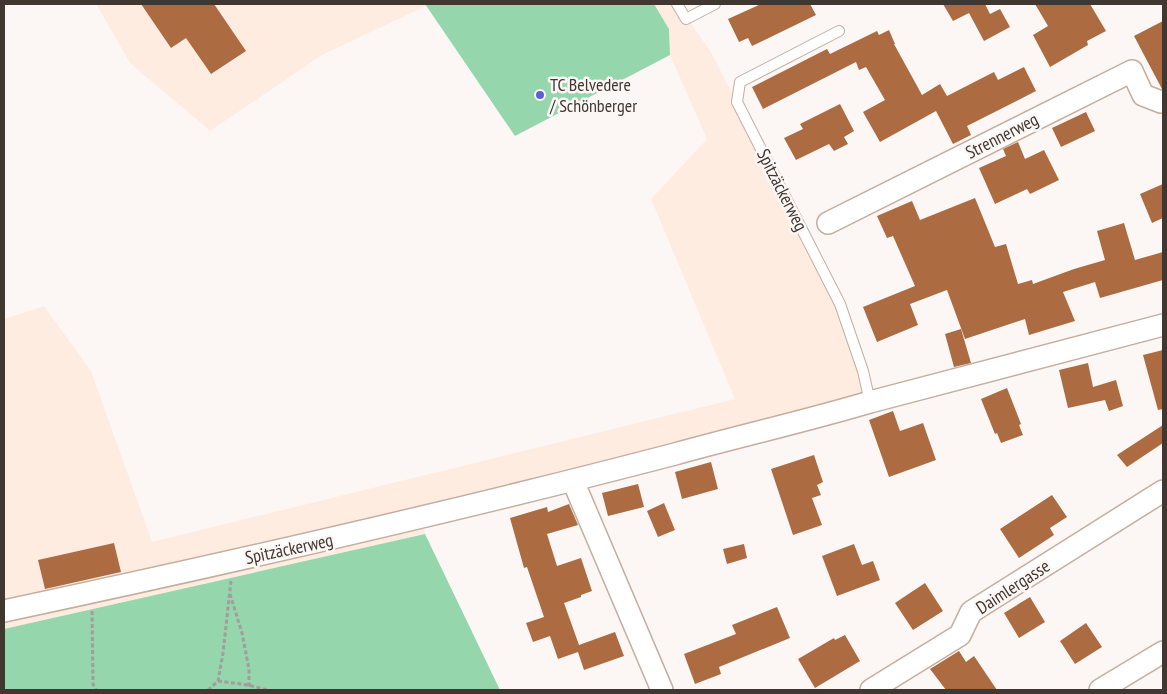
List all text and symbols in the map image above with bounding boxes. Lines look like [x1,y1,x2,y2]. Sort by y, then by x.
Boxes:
place label: TC Belvedere / Schönberger [549,73,637,117]
marker: TC Belvedere / Schönberger [534,89,546,101]
street label: Strennerweg [961,107,1042,164]
street label: Spitzäckerweg [752,145,813,235]
street label: Spitzäckerweg [243,528,335,569]
street label: Daimlergasse [971,554,1054,619]

